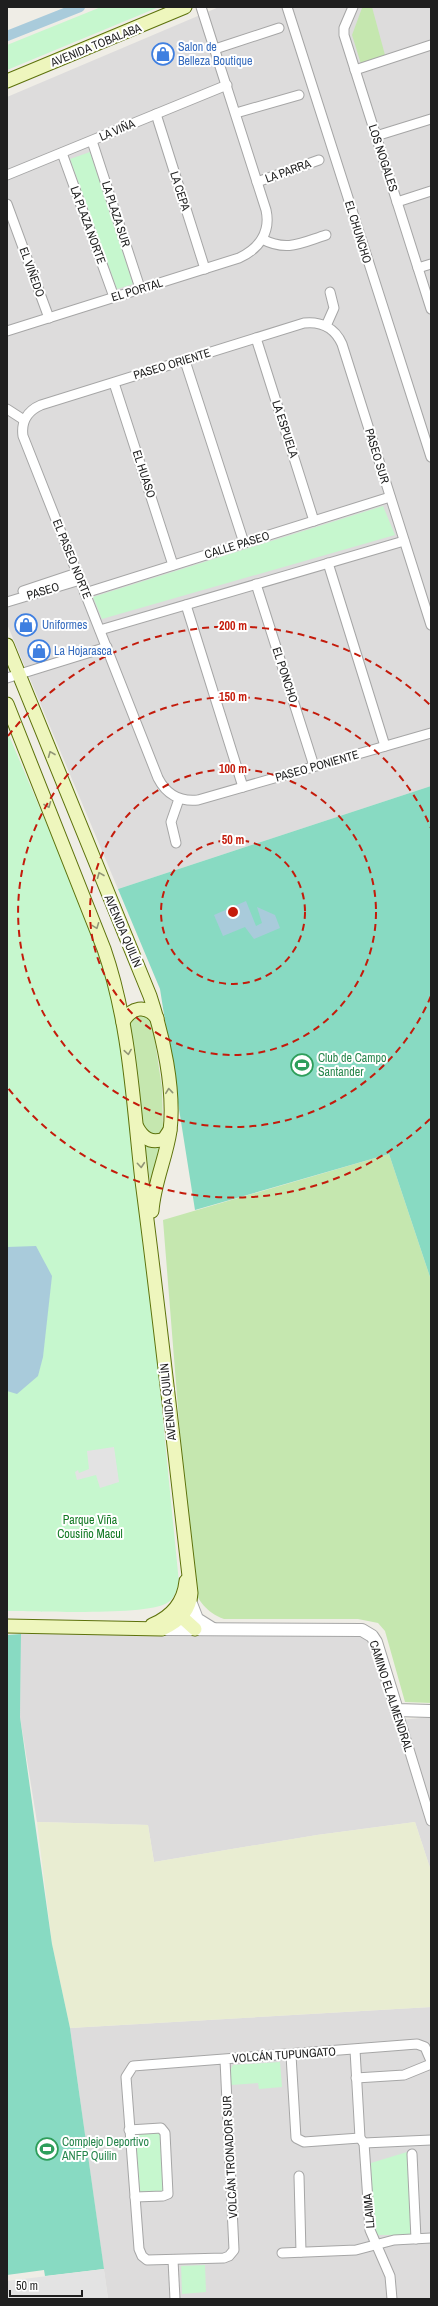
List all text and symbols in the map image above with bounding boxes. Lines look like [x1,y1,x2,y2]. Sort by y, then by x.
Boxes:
street label: AVENIDA TOBALABA [47,19,144,71]
place label: Salon de Belleza Boutique [178,39,252,69]
shop icon: Salon de Belleza Boutique [150,41,176,67]
street label: LA VIÑA [97,115,138,145]
street label: LOS NOGALES [365,122,402,194]
street label: LA PARRA [263,155,313,187]
street label: LA CEPA [166,169,194,213]
street label: LA PLAZA SUR [98,179,134,249]
street label: LA PLAZA NORTE [66,184,110,266]
street label: EL CHUNCHO [341,199,375,266]
street label: EL VIÑEDO [16,245,49,300]
street label: EL PORTAL [109,274,165,305]
street label: PASEO ORIENTE [132,345,212,383]
street label: LA ESPUELA [268,398,302,460]
street label: PASEO SUR [361,427,393,485]
street label: EL HUASO [129,448,159,500]
street label: EL PASEO NORTE [49,517,95,601]
street label: CALLE PASEO [203,527,272,562]
street label: PASEO [25,578,62,604]
shop icon: Uniformes [13,612,39,638]
place label: Uniformes [42,617,87,633]
text: 200 m [219,618,247,634]
shop icon: La Hojarasca [26,638,52,664]
place label: La Hojarasca [54,643,113,659]
street label: EL PONCHO [268,645,302,705]
text: 150 m [219,689,247,705]
street label: PASEO PONIENTE [273,746,361,786]
one-way arrow [48,751,56,759]
text: 100 m [219,761,247,777]
one-way arrow [43,802,51,809]
text: 50 m [222,832,244,848]
one-way arrow [96,871,104,878]
street label: AVENIDA QUILÍN [100,891,146,970]
centre of rings [226,905,240,919]
one-way arrow [91,923,99,930]
one-way arrow [123,1049,132,1055]
place label: Club de Campo Santander [318,1050,386,1080]
sports icon: Club de Campo Santander [289,1052,315,1078]
one-way arrow [165,1088,174,1094]
one-way arrow [136,1162,145,1168]
street label: AVENIDA QUILÍN [156,1363,180,1442]
park label: Parque Viña Cousiño Macul [57,1512,123,1542]
street label: CAMINO EL ALMENDRAL [365,1638,417,1754]
street label: VOLCÁN TUPUNGATO [232,2043,337,2067]
street label: VOLCÁN TRONADOR SUR [219,2095,241,2219]
place label: Complejo Deportivo ANFP Quilin [61,2134,149,2164]
sports icon: Complejo Deportivo ANFP Quilin [34,2136,60,2162]
street label: LLAIMA [359,2192,378,2229]
scale bar [10,2272,82,2298]
text: 50 m [16,2278,38,2294]

